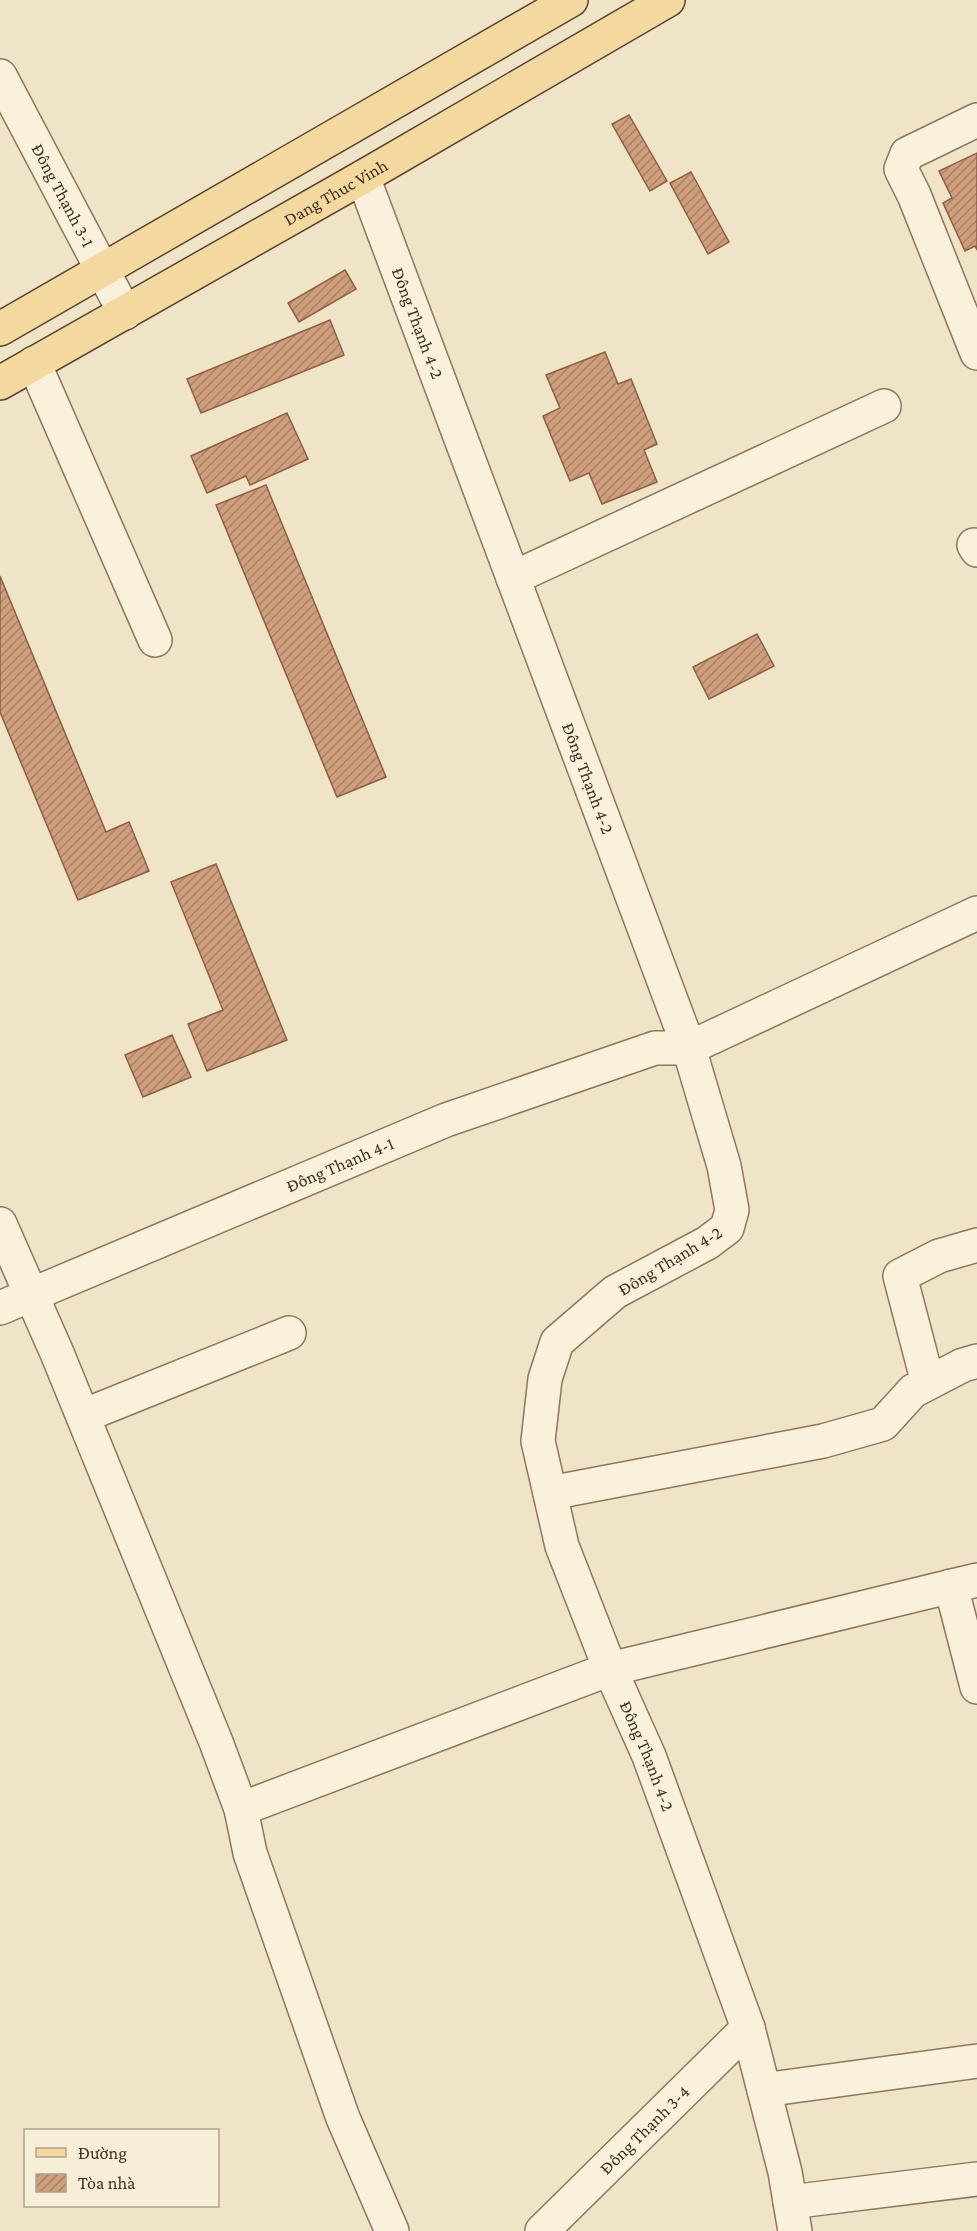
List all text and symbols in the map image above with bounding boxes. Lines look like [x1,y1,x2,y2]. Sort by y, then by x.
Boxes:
street label: Đông Thạnh 3-1 [28,140,98,251]
street label: Dang Thuc Vinh [280,155,391,230]
street label: Đông Thạnh 4-2 [388,265,448,382]
street label: Đông Thạnh 4-2 [558,720,618,837]
street label: Đông Thạnh 4-1 [283,1133,397,1196]
street label: Đông Thạnh 4-2 [615,1222,725,1300]
street label: Đông Thạnh 4-2 [616,1698,678,1814]
street label: Đông Thạnh 3-4 [596,2081,694,2178]
legend [24,2129,219,2207]
text: Đường [78,2143,127,2163]
text: Tòa nhà [78,2173,135,2193]

